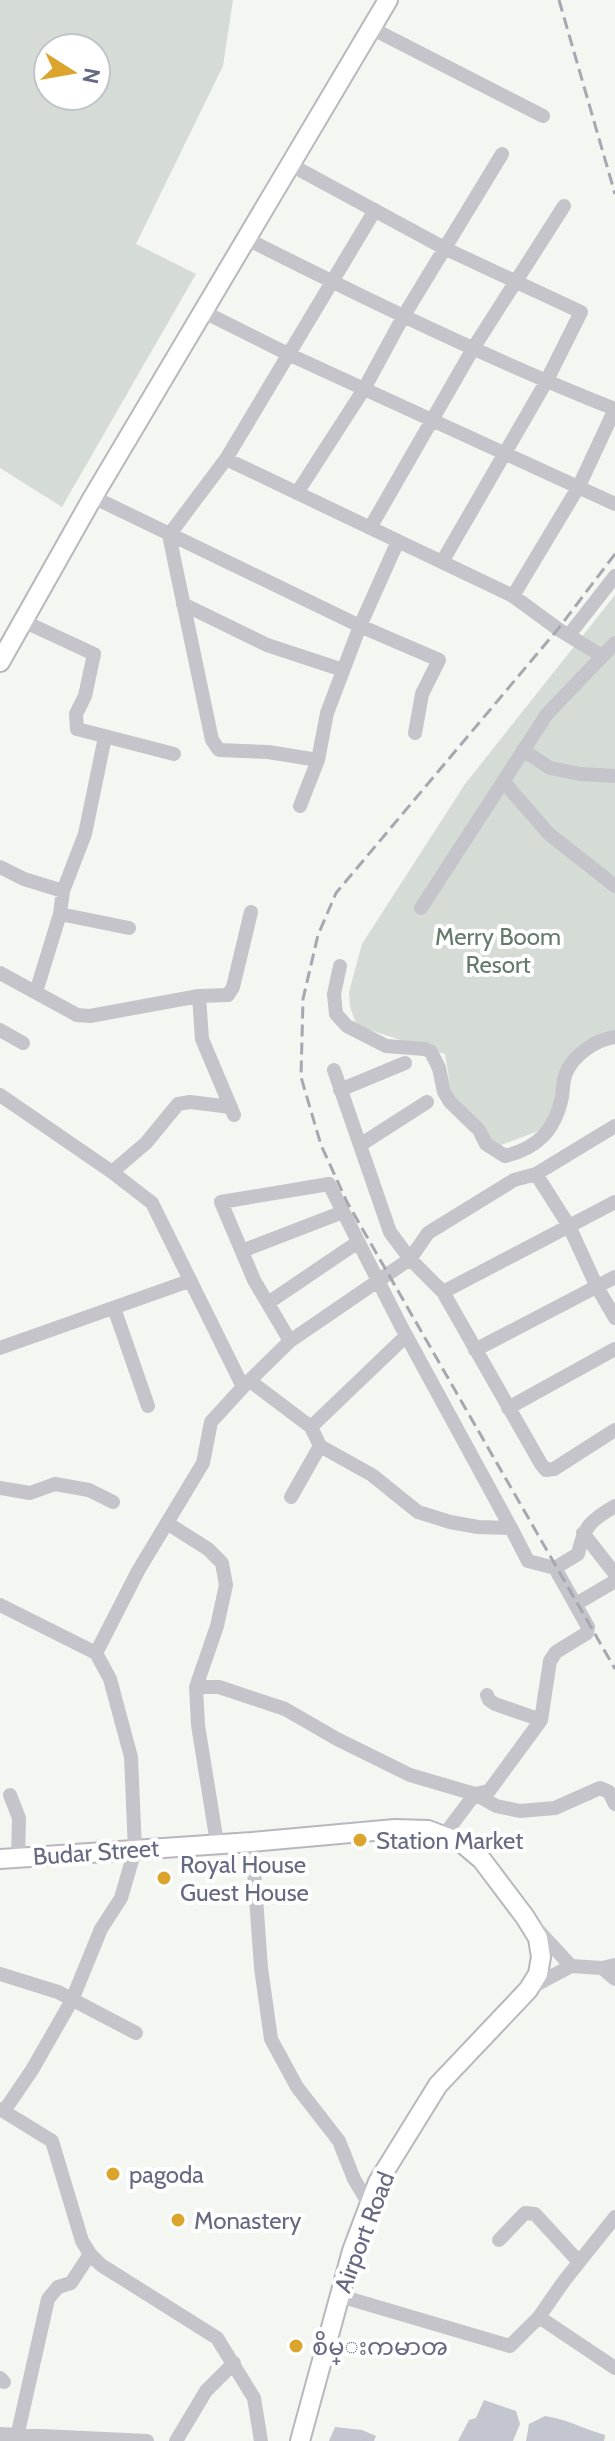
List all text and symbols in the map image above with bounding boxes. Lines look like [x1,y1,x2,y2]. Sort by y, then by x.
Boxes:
north arrow [32,32,112,112]
text: N [76,66,106,86]
park label: Merry Boom Resort [435,922,561,979]
place label: Station Market [376,1826,523,1855]
marker: Station Market [351,1831,369,1849]
street label: Budar Street [32,1833,160,1871]
place label: Royal House Guest House [180,1850,309,1907]
marker: Royal House Guest House [155,1869,173,1887]
place label: pagoda [129,2160,204,2189]
marker: pagoda [104,2165,122,2183]
street label: Airport Road [328,2167,400,2297]
place label: Monastery [194,2206,301,2235]
marker: Monastery [169,2211,187,2229]
place label: စိမ္းကမာၻ [312,2331,448,2365]
marker: စိမ္းကမာၻ [287,2337,305,2355]

